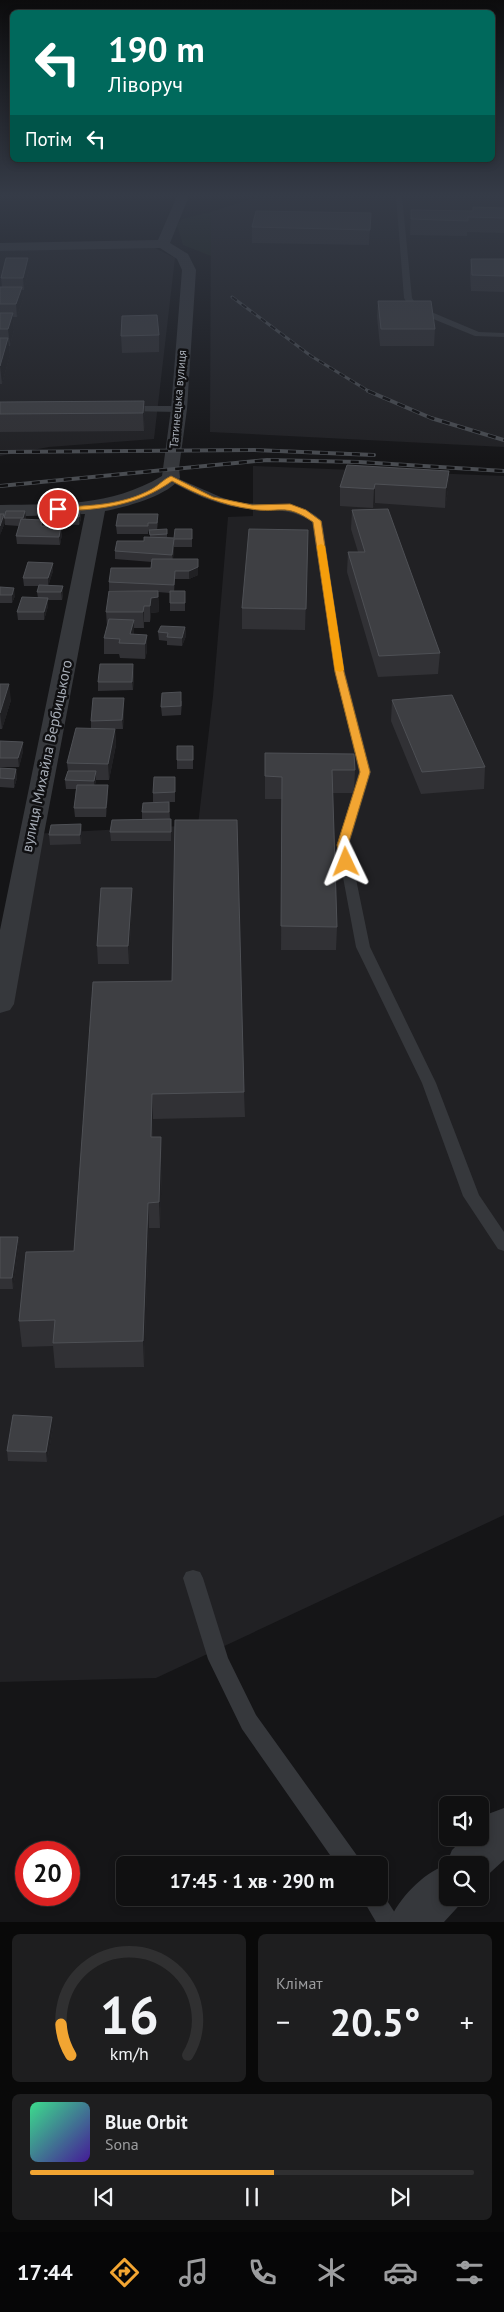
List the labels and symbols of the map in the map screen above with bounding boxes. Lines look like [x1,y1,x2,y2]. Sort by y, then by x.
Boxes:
street label: Татинецька вулиця [166,349,189,449]
pin [37,488,79,530]
street label: вулиця Михайла Вербицького [17,658,76,854]
position arrow [319,835,371,887]
speed limit sign: 20 [15,1841,80,1906]

